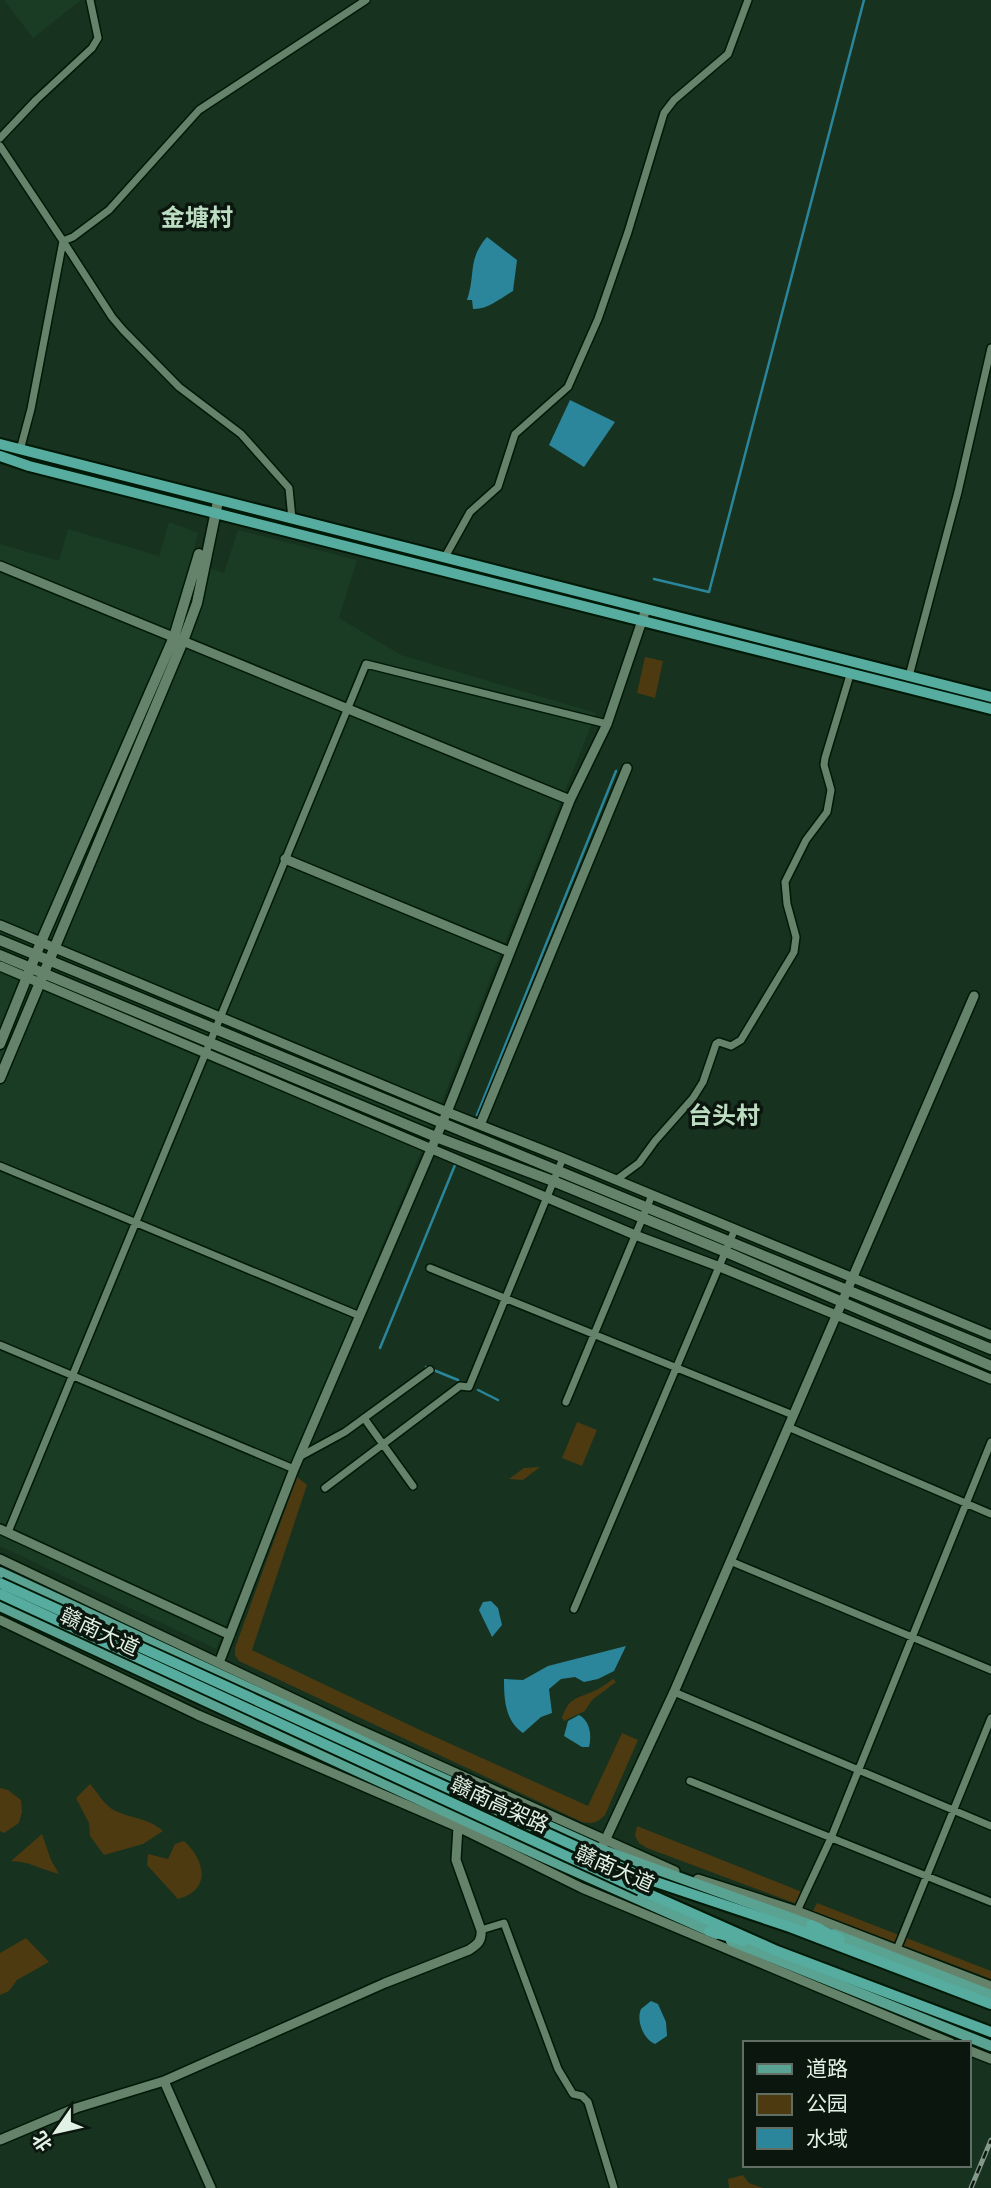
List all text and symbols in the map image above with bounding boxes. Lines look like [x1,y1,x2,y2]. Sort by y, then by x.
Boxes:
district label: 金塘村 [161,201,233,233]
district label: 台头村 [688,1099,760,1131]
street label: 赣南大道 [56,1601,144,1661]
street label: 赣南高架路 [447,1769,553,1839]
street label: 赣南大道 [571,1838,659,1898]
legend [743,2041,970,2167]
text: 道路 [806,2054,848,2082]
text: 公园 [806,2089,848,2117]
north arrow [21,2097,91,2167]
text: 水域 [806,2124,848,2152]
text: 北 [26,2127,57,2157]

